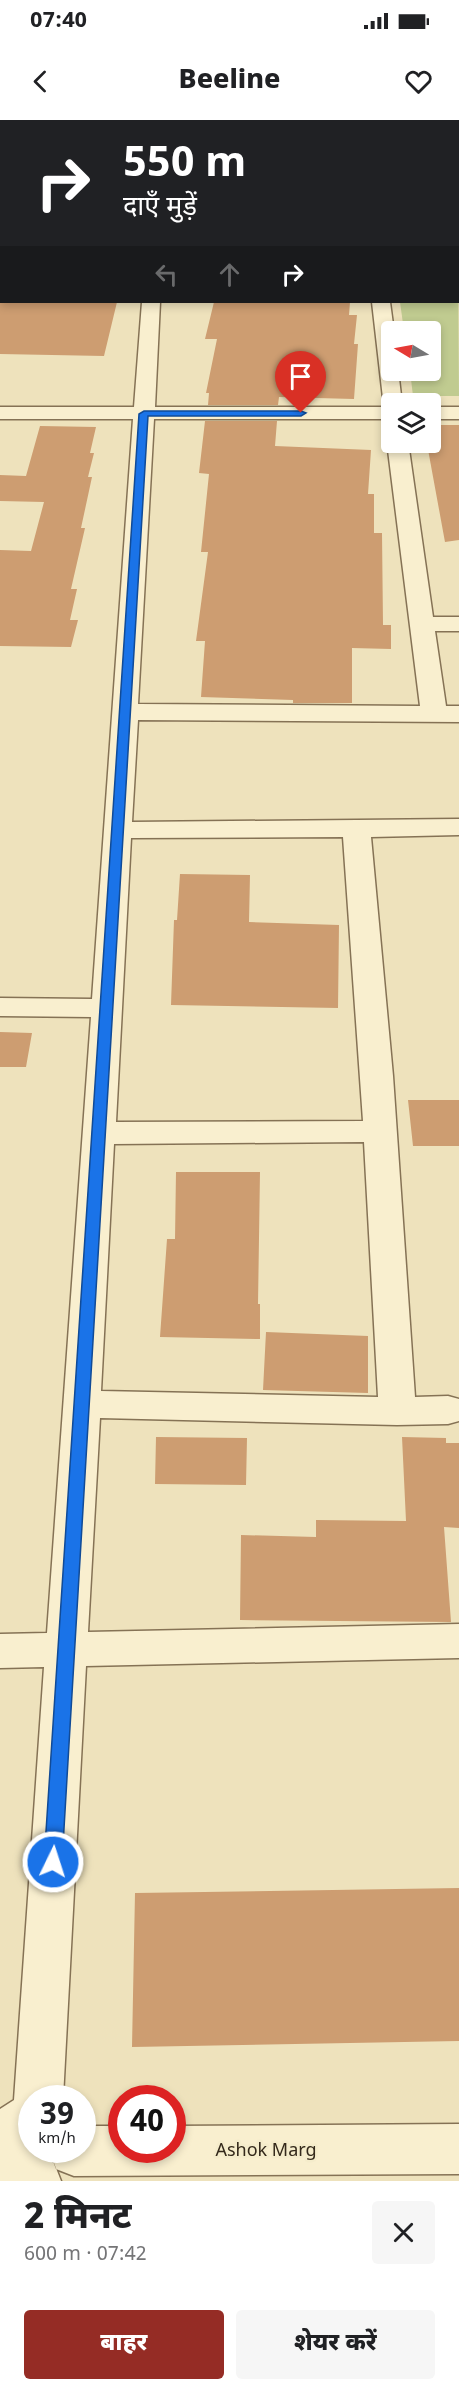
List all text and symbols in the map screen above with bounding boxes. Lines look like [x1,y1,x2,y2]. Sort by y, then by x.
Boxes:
text: 07:40 [30,7,87,36]
text: Beeline [179,64,280,99]
icon: back [24,65,57,98]
icon: heart [402,65,435,98]
text: 550 m [123,138,246,193]
icon: right [24,144,102,222]
text: दाएँ मुड़ें [123,191,197,226]
icon: left [150,258,183,291]
icon: ahead [213,258,246,291]
icon: right [276,258,309,291]
north arrow [381,321,441,381]
map controls [381,321,441,453]
pin [275,351,326,413]
icon: arrive [284,360,317,393]
button: layers [381,393,441,453]
position arrow [21,1830,85,1894]
speed limit sign: 40 [108,2085,186,2163]
text: 39 [40,2097,74,2136]
text: km/h [38,2130,76,2149]
street label: Ashok Marg [215,2140,317,2163]
text: 2 मिनट [24,2196,131,2243]
button: close [372,2201,435,2264]
text: 600 m · 07:42 [24,2242,147,2268]
button: बाहर [24,2310,224,2379]
button: शेयर करें [236,2310,435,2379]

